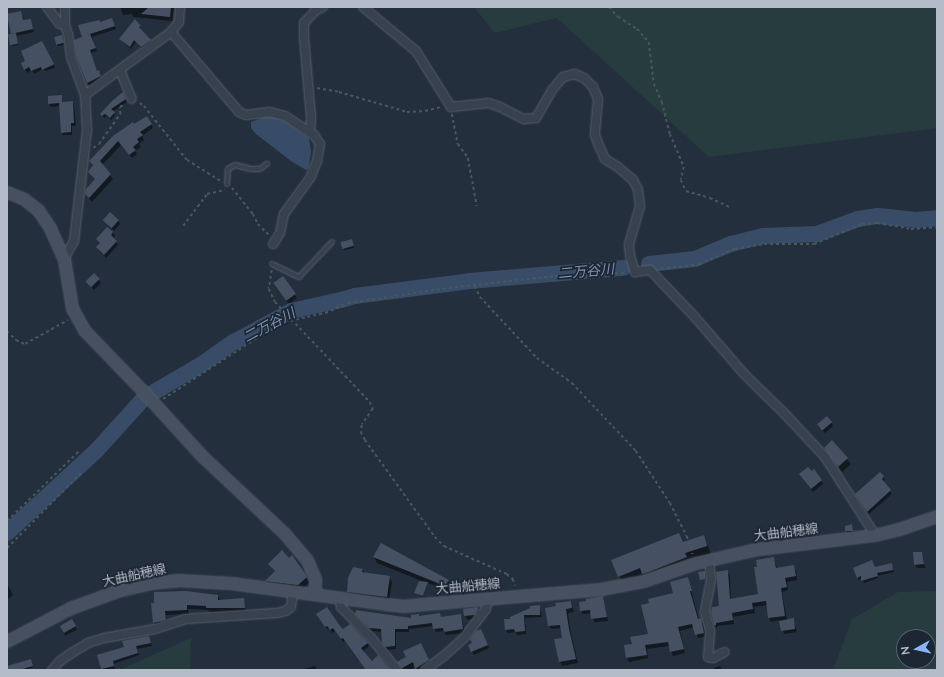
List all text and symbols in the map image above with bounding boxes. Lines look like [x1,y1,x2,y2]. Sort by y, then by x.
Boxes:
water label: 二万谷川 [557,260,615,282]
water label: 二万谷川 [240,304,298,346]
street label: 大曲船穂線 [753,520,819,544]
street label: 大曲船穂線 [101,561,167,589]
street label: 大曲船穂線 [435,575,501,597]
north arrow [896,629,936,669]
text: N [898,646,912,656]

